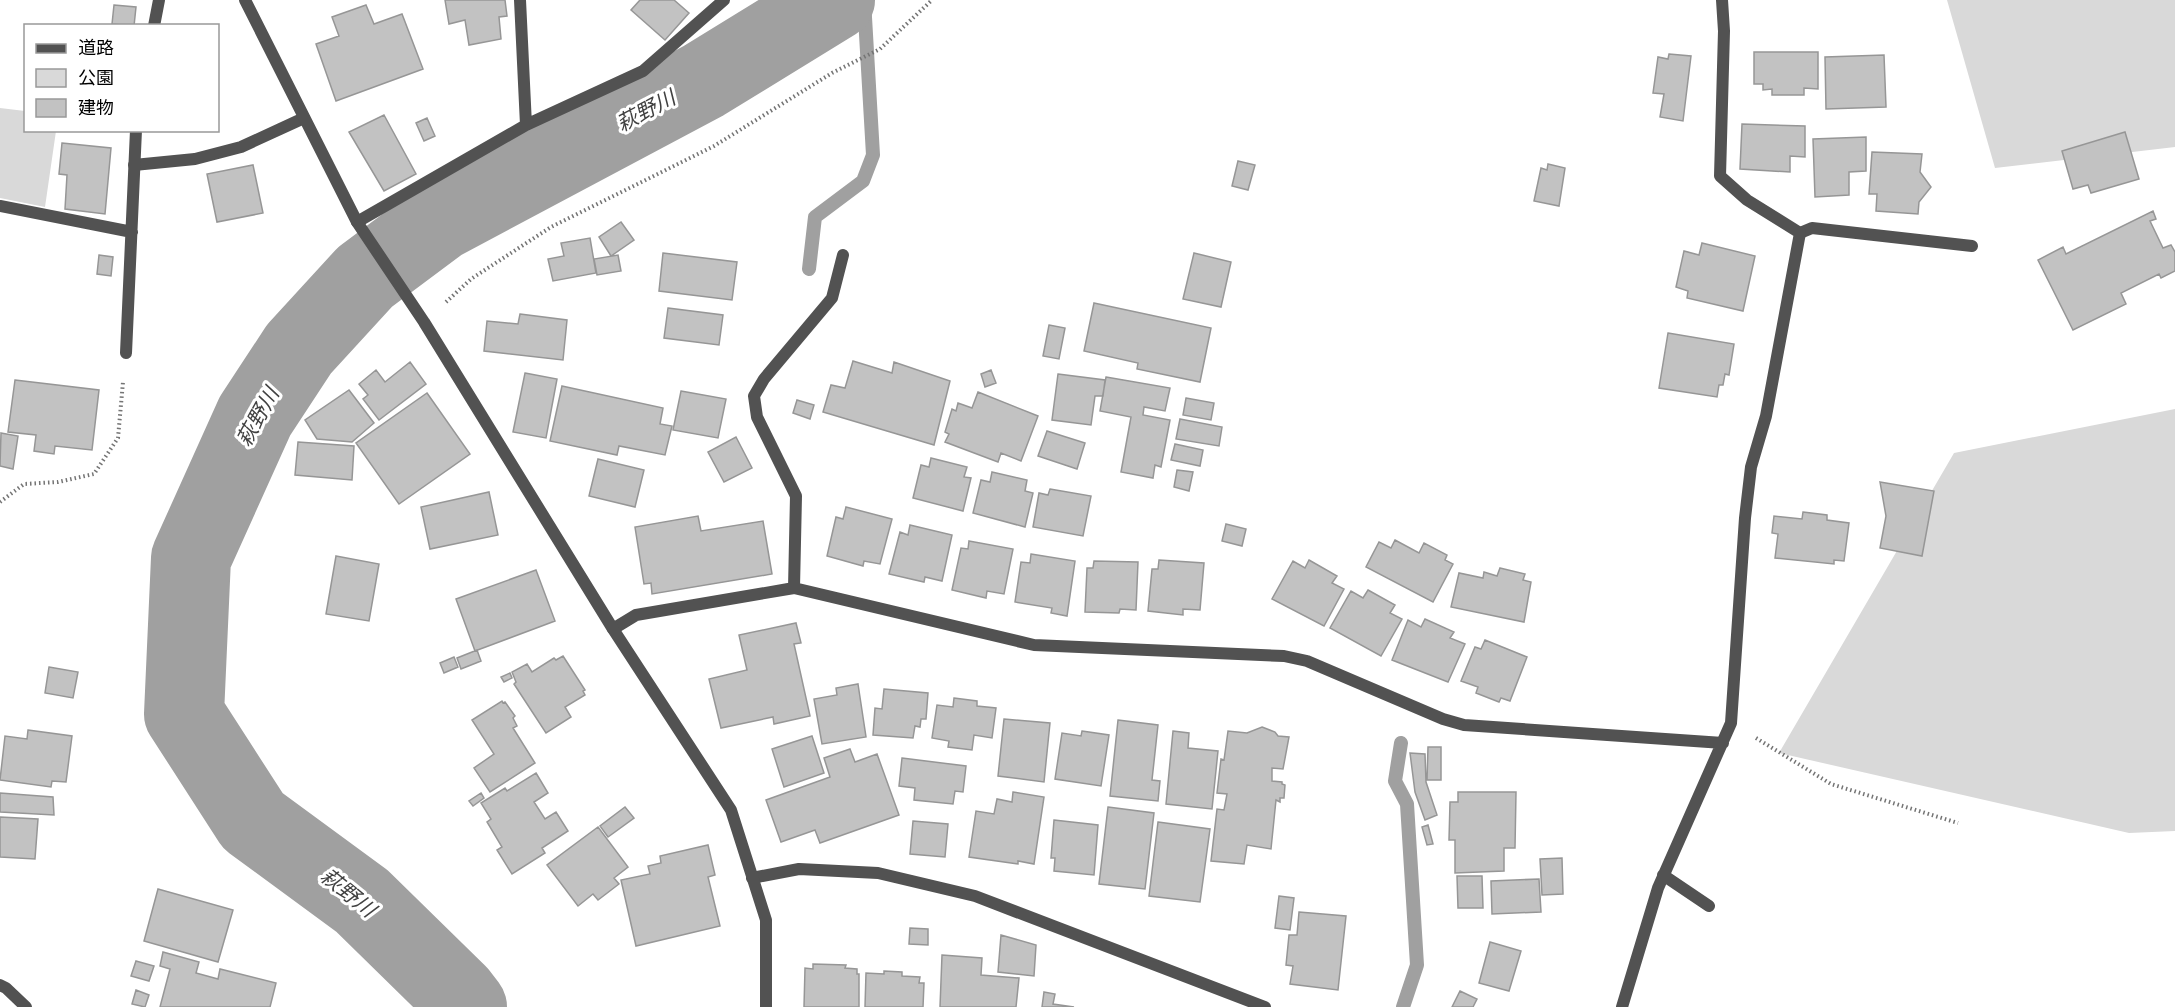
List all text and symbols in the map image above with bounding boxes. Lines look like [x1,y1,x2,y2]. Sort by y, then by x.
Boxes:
legend [24,24,219,132]
text: 道路 [78,35,114,59]
text: 公園 [78,65,114,89]
water label: 萩野川 [611,82,682,137]
text: 建物 [78,95,114,119]
water label: 萩野川 [230,380,286,451]
water label: 萩野川 [315,862,383,924]

